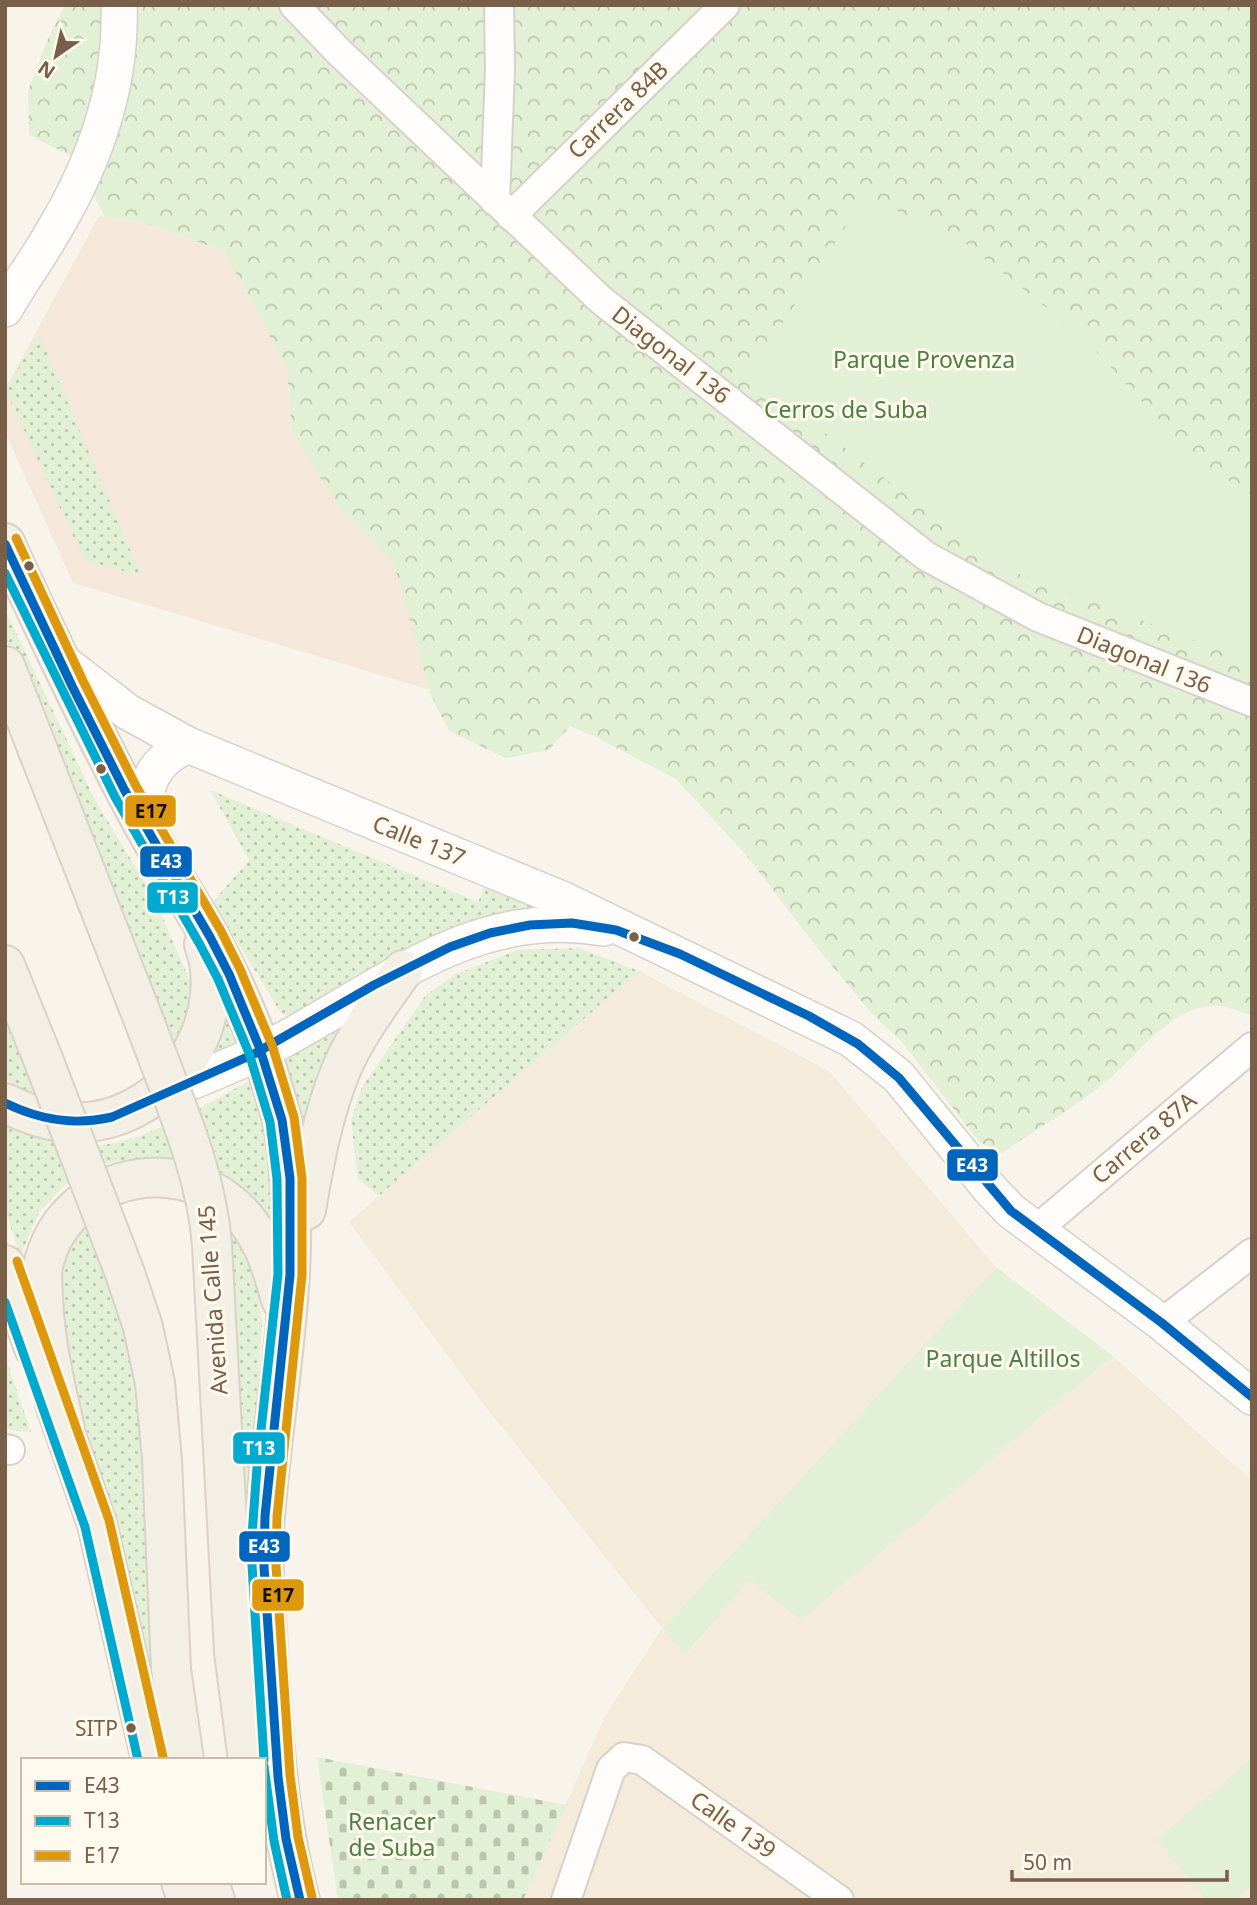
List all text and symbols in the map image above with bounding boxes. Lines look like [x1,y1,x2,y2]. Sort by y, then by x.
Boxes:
north arrow [21,21,91,91]
street label: Carrera 84B [560,53,675,165]
text: N [33,55,60,85]
street label: Diagonal 136 [606,298,737,411]
park label: Parque Provenza [833,343,1015,375]
park label: Cerros de Suba [764,393,928,425]
unlabelled marker [22,559,36,573]
street label: Diagonal 136 [1072,618,1216,701]
unlabelled marker [94,762,108,776]
line badge: E17 [124,794,177,828]
text: E17 [135,798,167,824]
street label: Calle 137 [368,807,471,873]
line badge: E43 [139,845,193,878]
text: E43 [150,848,182,874]
line badge: T13 [146,881,199,914]
text: T13 [157,884,189,910]
unlabelled marker [627,930,641,944]
street label: Carrera 87A [1084,1084,1203,1191]
line badge: E43 [946,1148,999,1182]
text: E43 [956,1152,988,1178]
street label: Avenida Calle 145 [189,1204,235,1396]
park label: Parque Altillos [926,1342,1080,1374]
line badge: T13 [232,1431,286,1465]
text: T13 [243,1435,275,1461]
line badge: E43 [238,1530,291,1563]
text: E43 [248,1533,280,1559]
line badge: E17 [251,1578,305,1612]
text: E17 [262,1582,294,1608]
place label: SITP [75,1714,118,1742]
marker: SITP [124,1721,138,1735]
legend [21,1758,266,1884]
text: E43 [84,1771,120,1799]
street label: Calle 139 [684,1783,783,1865]
park label: Renacer de Suba [348,1805,436,1863]
text: T13 [84,1806,120,1834]
scale bar [1012,1839,1227,1883]
text: E17 [84,1841,120,1869]
text: 50 m [1023,1848,1072,1876]

